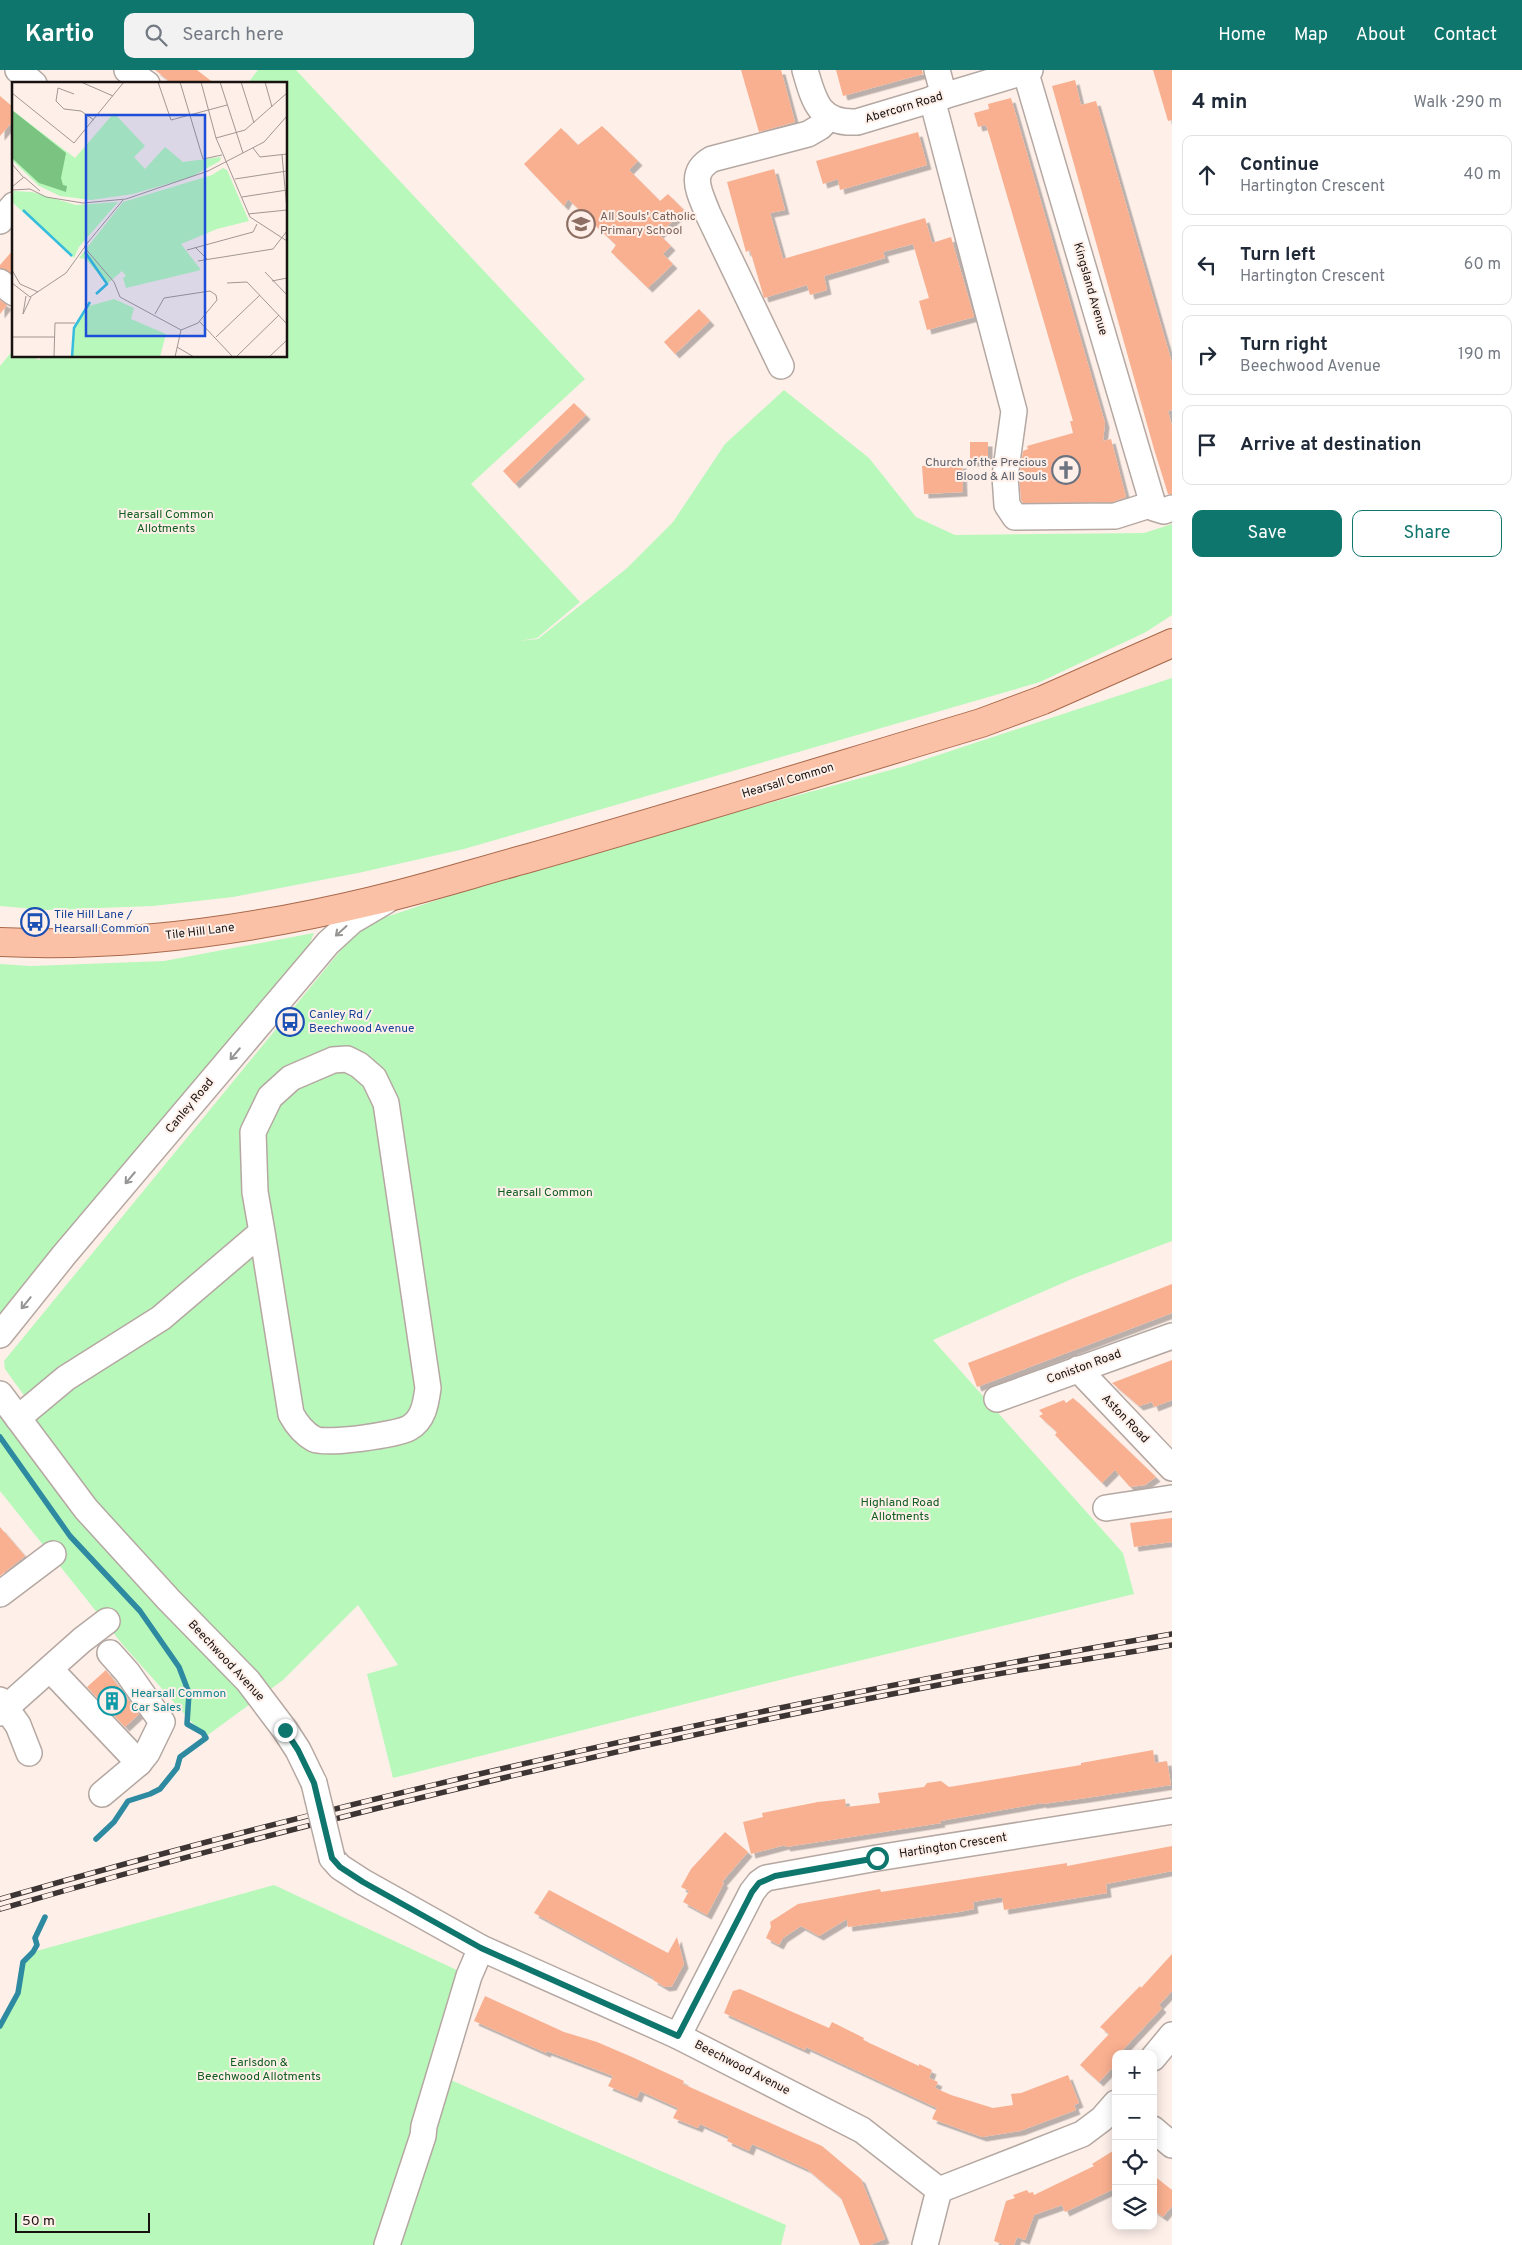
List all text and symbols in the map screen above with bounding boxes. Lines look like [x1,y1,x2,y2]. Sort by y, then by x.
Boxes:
search box [124,13,474,58]
text: Kartio [25,20,94,50]
icon: search [142,21,170,49]
text: Search here [182,23,284,47]
text: Home [1218,24,1266,47]
text: Map [1294,24,1328,47]
text: About [1356,24,1405,47]
text: Contact [1433,24,1497,47]
inset map [12,82,288,358]
street label: Abercorn Road [863,89,945,127]
text: 4 min [1192,89,1248,116]
text: Walk · 290 m [1414,93,1502,113]
text: Continue [1240,153,1319,177]
icon: ahead [1193,161,1221,189]
text: 40 m [1463,165,1501,185]
text: Hartington Crescent [1240,177,1385,197]
school or university icon: All Souls' Catholic Primary School [566,209,596,239]
place label: All Souls' Catholic Primary School [600,209,696,239]
street label: Kingsland Avenue [1069,241,1111,337]
text: Turn left [1240,243,1316,267]
icon: left [1193,251,1221,279]
text: 60 m [1464,255,1501,275]
text: Hartington Crescent [1240,267,1385,287]
text: Turn right [1240,333,1328,357]
icon: right [1193,341,1221,369]
text: 190 m [1458,345,1501,365]
text: Beechwood Avenue [1240,357,1381,377]
icon: arrive [1193,431,1221,459]
text: Arrive at destination [1240,433,1421,457]
place label: Church of the Precious Blood & All Souls [925,455,1047,485]
church icon: Church of the Precious Blood & All Souls [1051,455,1081,485]
park label: Hearsall Common Allotments [118,507,214,537]
button: Save [1192,510,1342,557]
button: Share [1352,510,1502,557]
street label: Hearsall Common [740,759,836,803]
bus stop icon: Tile Hill Lane / Hearsall Common [20,907,50,937]
place label: Tile Hill Lane / Hearsall Common [54,907,149,937]
street label: Tile Hill Lane [164,920,236,944]
one-way arrow [335,925,348,936]
bus stop icon: Canley Rd / Beechwood Avenue [275,1007,305,1037]
place label: Canley Rd / Beechwood Avenue [309,1007,414,1037]
one-way arrow [229,1047,240,1060]
street label: Canley Road [162,1075,218,1137]
one-way arrow [124,1171,135,1184]
park label: Hearsall Common [497,1185,593,1201]
one-way arrow [20,1296,31,1309]
street label: Coniston Road [1045,1346,1123,1388]
street label: Aston Road [1098,1391,1152,1447]
park label: Highland Road Allotments [861,1495,939,1525]
street label: Beechwood Avenue [184,1617,268,1705]
building icon: Hearsall Common Car Sales [97,1686,127,1716]
place label: Hearsall Common Car Sales [131,1686,226,1716]
route end [274,1719,297,1742]
street label: Hartington Crescent [898,1830,1008,1862]
route start [866,1847,889,1870]
street label: Beechwood Avenue [691,2037,793,2099]
map controls [1112,2050,1157,2230]
button: + [1112,2050,1157,2095]
park label: Earlsdon & Beechwood Allotments [197,2055,321,2085]
button: − [1112,2095,1157,2140]
button: locate [1112,2140,1157,2185]
button: layers [1112,2185,1157,2230]
scale bar [15,2210,150,2233]
text: 50 m [22,2213,55,2230]

